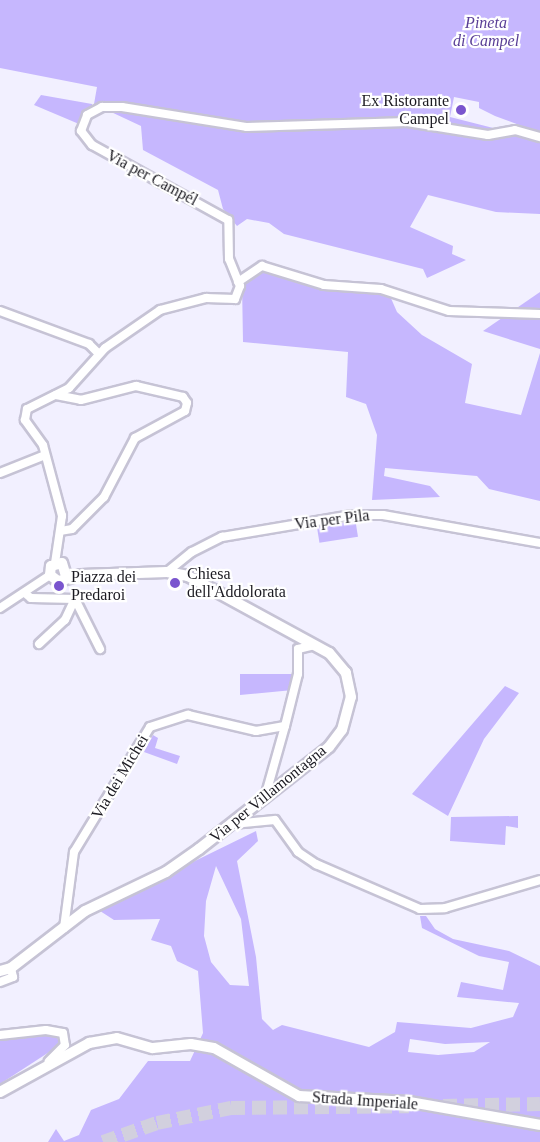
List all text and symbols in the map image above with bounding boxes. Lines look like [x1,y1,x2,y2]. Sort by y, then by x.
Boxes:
park label: Pineta di Campel [453,13,519,51]
place label: Ex Ristorante Campel [361,91,449,129]
marker: Ex Ristorante Campel [454,103,468,117]
street label: Via per Campél [103,146,201,210]
street label: Via per Pila [293,506,371,534]
place label: Chiesa dell'Addolorata [187,564,286,602]
place label: Piazza dei Predaroi [71,567,136,605]
marker: Chiesa dell'Addolorata [168,576,182,590]
marker: Piazza dei Predaroi [52,579,66,593]
street label: Via dei Michei [87,731,153,823]
street label: Via per Villamontagna [206,741,330,847]
street label: Strada Imperiale [311,1088,419,1114]

